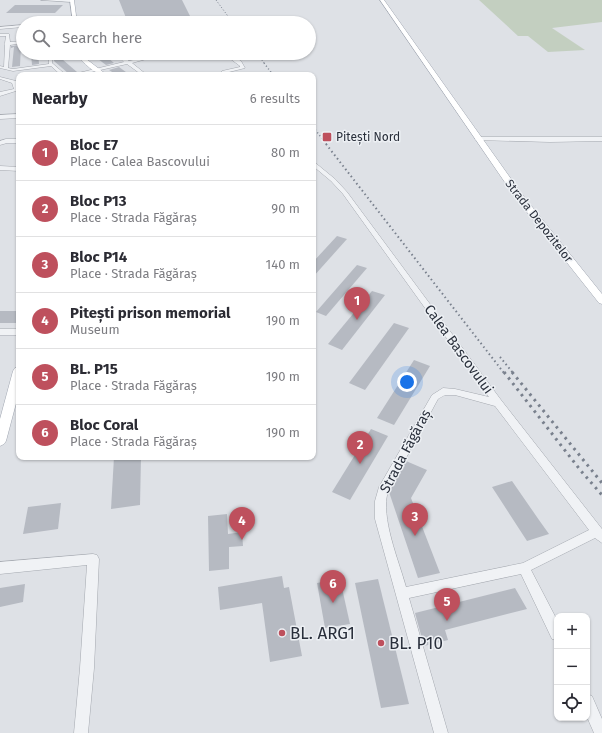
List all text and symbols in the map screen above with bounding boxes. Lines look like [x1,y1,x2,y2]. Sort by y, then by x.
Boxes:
search box [16,16,316,60]
icon: search [30,27,52,49]
text: Search here [62,29,142,47]
text: Nearby [32,88,87,109]
text: 6 results [250,91,300,106]
place label: Pitești Nord [336,130,400,145]
marker: Pitești Nord [321,131,333,143]
text: Bloc E7 [70,136,118,154]
text: 1 [42,145,48,160]
text: 80 m [271,145,300,160]
text: Place · Calea Bascovului [70,154,210,169]
street label: Strada Depozitelor [502,177,576,265]
text: Bloc P13 [70,192,127,210]
text: 2 [42,201,48,216]
text: 90 m [271,201,300,216]
text: Place · Strada Făgăraș [70,210,197,225]
text: Bloc P14 [70,248,127,266]
text: 3 [42,257,48,272]
text: 140 m [266,257,300,272]
text: Place · Strada Făgăraș [70,266,197,281]
pin: 1 [344,287,370,320]
street label: Calea Bascovului [420,301,497,397]
text: Pitești prison memorial [70,304,230,322]
text: 4 [41,313,49,328]
text: 190 m [266,313,300,328]
text: Museum [70,322,120,337]
text: BL. P15 [70,360,118,378]
text: 5 [42,369,48,384]
text: 190 m [266,369,300,384]
your location [397,372,417,392]
text: Place · Strada Făgăraș [70,378,197,393]
street label: Strada Făgăraș [376,406,436,496]
text: Bloc Coral [70,416,138,434]
text: 6 [41,425,49,440]
text: 190 m [266,425,300,440]
pin: 2 [347,431,373,464]
text: Place · Strada Făgăraș [70,434,197,449]
pin: 3 [402,503,428,536]
pin: 4 [229,507,255,540]
pin: 6 [320,570,346,603]
pin: 5 [434,588,460,621]
map controls [554,613,590,721]
button: + [554,613,590,649]
place label: BL. ARG1 [290,623,355,644]
marker: BL. ARG1 [277,628,287,638]
place label: BL. P10 [389,633,443,654]
marker: BL. P10 [376,638,386,648]
button: − [554,649,590,685]
button: locate [554,685,590,721]

